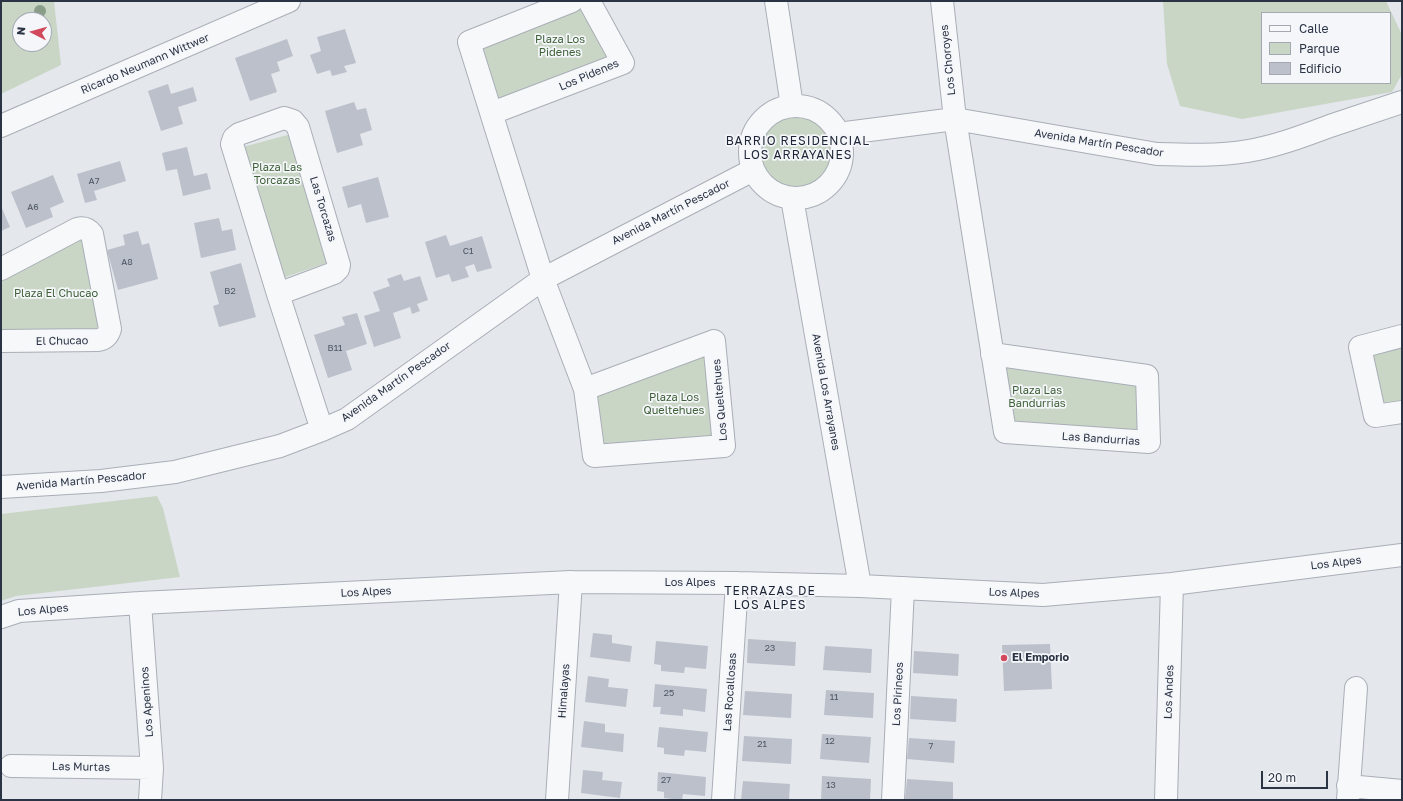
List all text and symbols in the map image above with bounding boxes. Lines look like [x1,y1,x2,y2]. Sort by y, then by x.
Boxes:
north arrow [12,12,52,52]
legend [1261,12,1391,84]
text: Calle [1299,21,1328,36]
street label: Los Choroyes [938,24,958,96]
text: N [14,26,27,36]
street label: Ricardo Neumann Wittwer [79,31,211,97]
park label: Plaza Los Pidenes [535,33,585,59]
text: Parque [1299,41,1340,56]
street label: Los Pidenes [557,56,621,94]
text: Edificio [1299,61,1341,76]
street label: Avenida Martín Pescador [1033,126,1165,160]
district label: BARRIO RESIDENCIAL LOS ARRAYANES [726,134,870,162]
park label: Plaza Las Torcazas [252,161,302,187]
street label: Las Torcazas [307,175,339,243]
house number: A7 [89,176,99,186]
street label: Avenida Martín Pescador [610,176,732,248]
house number: A6 [27,202,39,212]
house number: C1 [463,246,473,256]
house number: A8 [121,257,133,267]
house number: B2 [224,286,236,296]
park label: Plaza El Chucao [14,287,98,301]
street label: Avenida Los Arrayanes [809,332,843,452]
street label: El Chucao [36,334,88,348]
street label: Avenida Martín Pescador [339,339,453,425]
house number: B11 [328,343,342,353]
street label: Los Queltehues [710,358,730,442]
park label: Plaza Las Bandurrias [1008,384,1066,410]
park label: Plaza Los Queltehues [644,391,704,417]
street label: Las Bandurrias [1061,430,1141,448]
street label: Avenida Martín Pescador [15,469,147,493]
street label: Los Alpes [1310,553,1362,573]
street label: Los Alpes [665,576,715,590]
street label: Los Alpes [340,584,392,600]
district label: TERRAZAS DE LOS ALPES [724,584,816,612]
street label: Los Alpes [988,586,1040,600]
street label: Los Alpes [17,601,69,619]
house number: 23 [765,643,775,653]
place label: El Emporio [1012,651,1069,665]
street label: Las Rocallosas [721,652,739,732]
marker: El Emporio [999,653,1009,663]
street label: Los Pirineos [890,662,906,726]
street label: Himalayas [556,663,572,719]
street label: Los Andes [1161,665,1177,719]
street label: Los Apeninos [138,666,156,738]
house number: 25 [664,688,674,698]
house number: 11 [830,692,838,702]
house number: 12 [825,736,835,746]
house number: 21 [757,739,767,749]
house number: 7 [929,741,933,751]
street label: Las Murtas [52,760,110,774]
scale bar [1263,763,1330,789]
text: 20 m [1268,770,1296,785]
house number: 27 [661,775,671,785]
house number: 13 [826,780,836,790]

